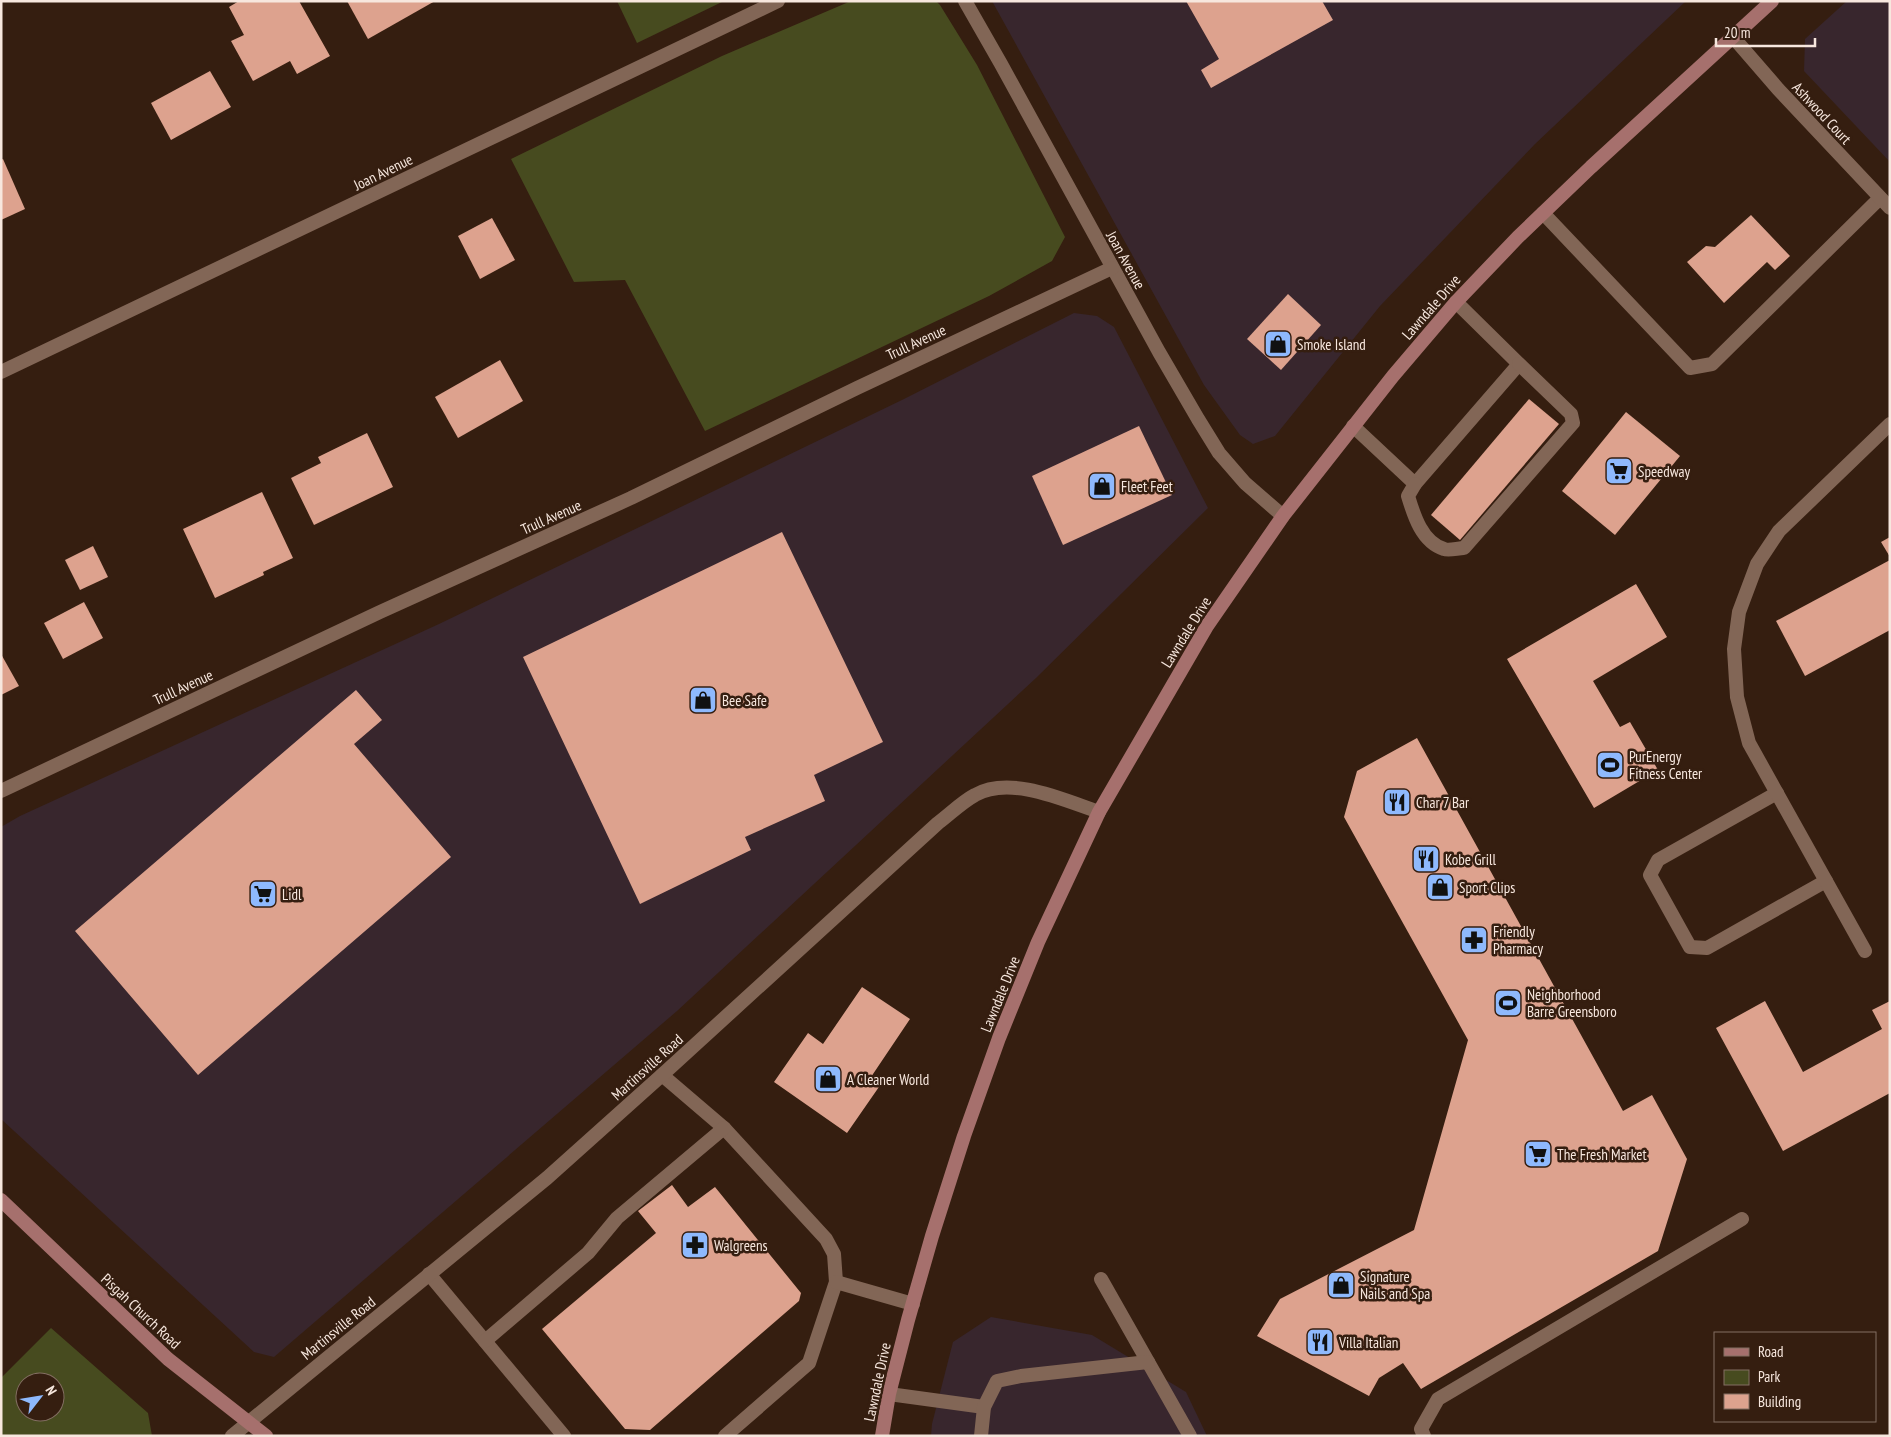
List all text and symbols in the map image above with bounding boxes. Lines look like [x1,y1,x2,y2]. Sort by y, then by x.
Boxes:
scale bar [1716,15,1815,47]
text: 20 m [1724,23,1750,42]
street label: Ashwood Court [1788,78,1856,148]
street label: Joan Avenue [349,150,416,195]
street label: Joan Avenue [1102,227,1150,292]
street label: Lawndale Drive [1398,271,1464,343]
street label: Trull Avenue [883,320,949,364]
shop icon: Smoke Island [1263,329,1293,359]
place label: Smoke Island [1297,335,1366,354]
supermarket icon: Speedway [1604,456,1634,486]
place label: Speedway [1638,462,1691,481]
shop icon: Fleet Feet [1087,471,1117,501]
place label: Fleet Feet [1121,477,1173,496]
street label: Trull Avenue [518,495,584,539]
street label: Lawndale Drive [1157,593,1215,671]
street label: Trull Avenue [150,665,216,709]
shop icon: Bee Safe [688,685,718,715]
place label: Bee Safe [722,691,767,710]
place label: PurEnergy Fitness Center [1629,747,1703,783]
sports icon: PurEnergy Fitness Center [1595,750,1625,780]
restaurant icon: Char 7 Bar [1382,787,1412,817]
place label: Char 7 Bar [1416,793,1470,812]
restaurant icon: Kobe Grill [1411,844,1441,874]
place label: Kobe Grill [1445,850,1496,869]
shop icon: Sport Clips [1425,872,1455,902]
place label: Sport Clips [1459,878,1515,897]
supermarket icon: Lidl [248,879,278,909]
place label: Lidl [282,885,302,904]
place label: Friendly Pharmacy [1493,922,1543,958]
pharmacy icon: Friendly Pharmacy [1459,925,1489,955]
street label: Lawndale Drive [976,953,1024,1035]
place label: Neighborhood Barre Greensboro [1527,985,1617,1021]
sports icon: Neighborhood Barre Greensboro [1493,988,1523,1018]
street label: Martinsville Road [607,1030,687,1104]
shop icon: A Cleaner World [813,1064,843,1094]
place label: A Cleaner World [847,1070,929,1089]
supermarket icon: The Fresh Market [1523,1139,1553,1169]
place label: The Fresh Market [1557,1145,1647,1164]
pharmacy icon: Walgreens [680,1230,710,1260]
place label: Walgreens [714,1236,768,1255]
place label: Signature Nails and Spa [1360,1267,1430,1303]
street label: Pisgah Church Road [97,1269,185,1353]
shop icon: Signature Nails and Spa [1326,1270,1356,1300]
street label: Martinsville Road [297,1292,379,1364]
restaurant icon: Villa Italian [1305,1327,1335,1357]
legend [1714,1332,1876,1422]
place label: Villa Italian [1338,1333,1398,1352]
street label: Lawndale Drive [859,1341,895,1423]
text: Road [1758,1342,1784,1361]
text: Park [1758,1367,1780,1386]
north arrow [15,1372,65,1422]
text: N [41,1382,61,1398]
text: Building [1758,1392,1801,1411]

